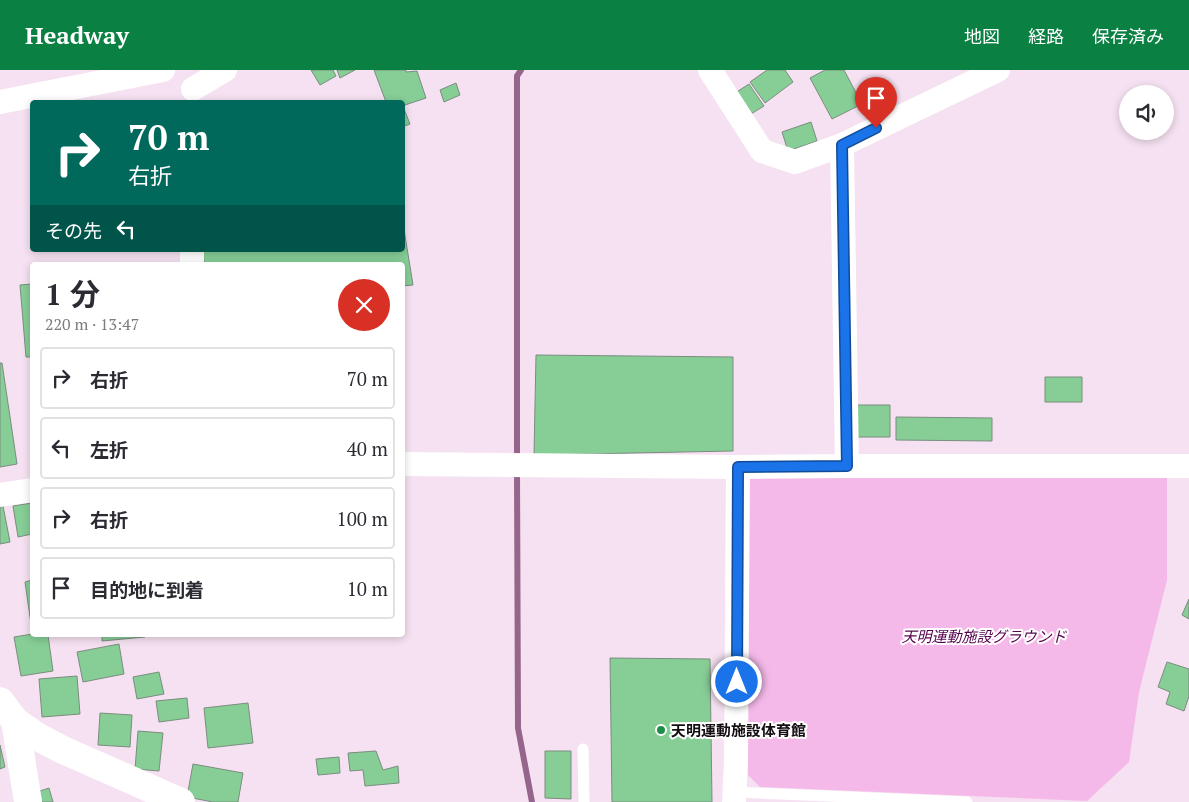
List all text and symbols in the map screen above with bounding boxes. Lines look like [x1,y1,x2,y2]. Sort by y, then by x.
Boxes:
text: Headway [25,19,129,51]
text: 地図 [964,24,1000,48]
text: 経路 [1028,24,1064,48]
text: 保存済み [1092,24,1164,48]
pin [855,77,897,128]
icon: arrive [862,84,890,112]
map controls [1119,85,1174,140]
button: sound [1119,85,1174,140]
text: 70 m [128,114,209,160]
icon: right [45,120,110,185]
text: 右折 [128,161,172,190]
icon: left [112,215,140,243]
text: その先 [45,218,102,243]
text: 1 分 [45,274,100,314]
button: close [338,279,390,331]
text: 220 m · 13:47 [45,313,139,335]
icon: right [47,364,75,392]
text: 70 m [347,366,388,391]
text: 右折 [90,367,128,392]
icon: left [47,434,75,462]
text: 40 m [347,436,388,461]
text: 左折 [90,437,128,462]
icon: right [47,504,75,532]
text: 100 m [337,506,388,531]
text: 右折 [90,507,128,532]
icon: arrive [47,574,75,602]
text: 10 m [347,576,388,601]
text: 目的地に到着 [90,577,204,602]
park label: 天明運動施設グラウンド [901,626,1067,646]
position arrow [710,655,762,707]
place label: 天明運動施設体育館 [671,720,806,740]
marker: 天明運動施設体育館 [655,724,667,736]

